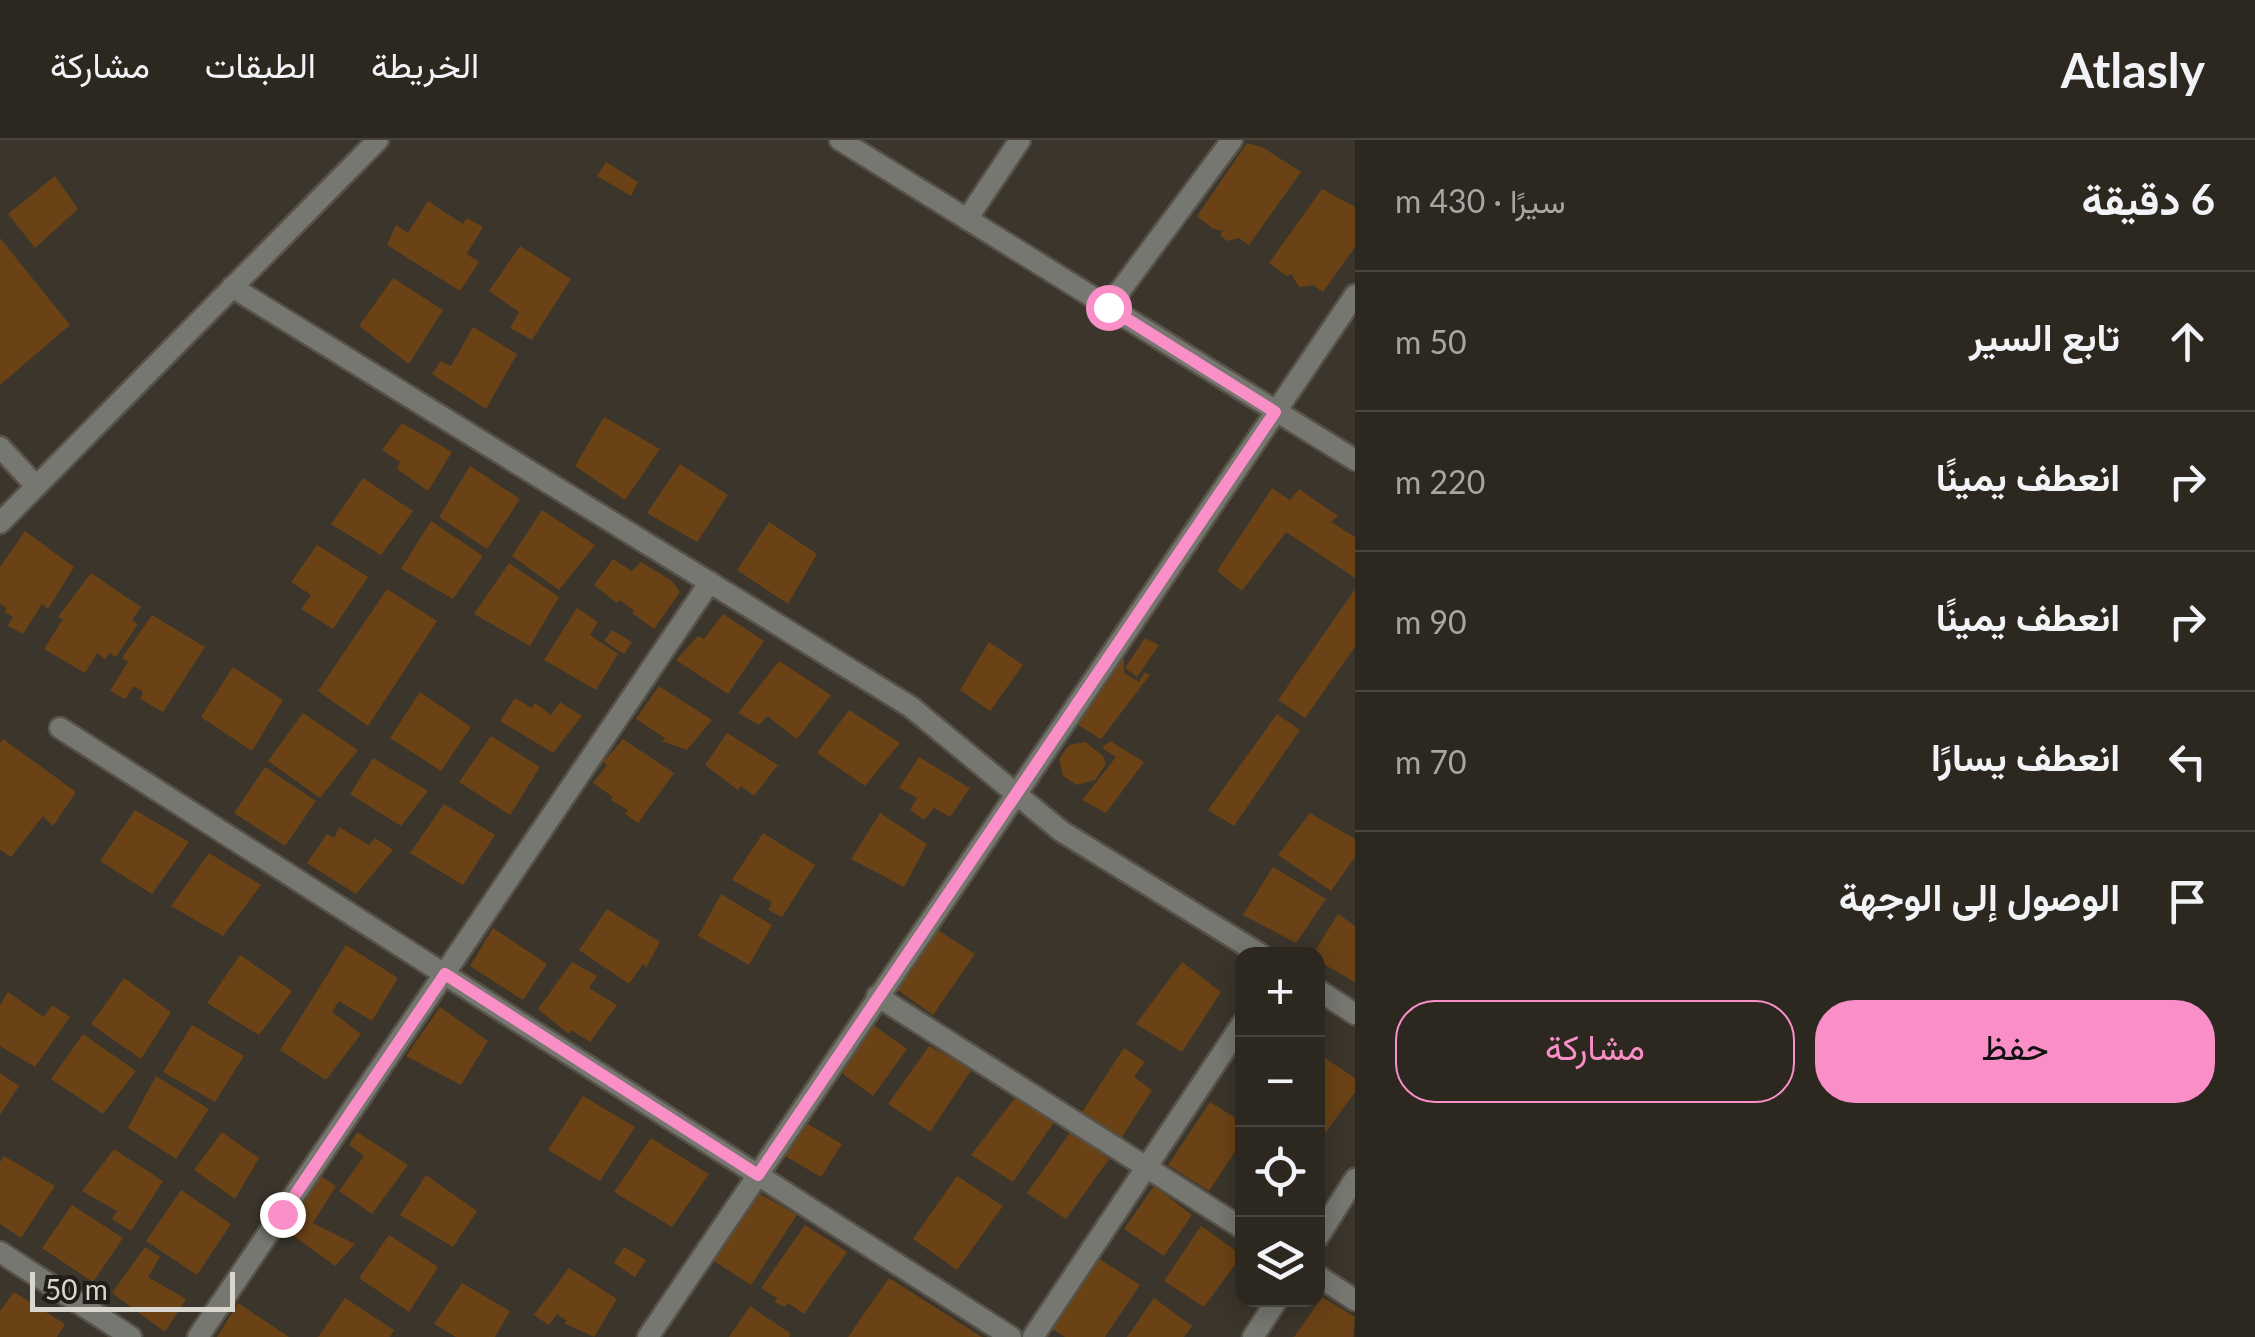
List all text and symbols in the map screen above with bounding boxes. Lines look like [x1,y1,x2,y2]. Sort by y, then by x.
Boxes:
text: Atlasly [2061,41,2205,98]
text: مشاركة [50,43,150,85]
text: الطبقات [205,43,316,85]
text: الخريطة [371,43,479,85]
text: 6 دقيقة [2081,174,2215,224]
text: سيرًا · 430 m [1395,181,1565,220]
route start [1086,285,1132,331]
text: تابع السير [1969,313,2120,359]
icon: ahead [2160,314,2215,369]
text: 50 m [1395,322,1467,361]
text: انعطف يمينًا [1936,453,2120,499]
icon: right [2160,454,2215,509]
text: 220 m [1395,462,1485,501]
text: انعطف يمينًا [1936,593,2120,639]
icon: right [2160,594,2215,649]
text: 90 m [1395,602,1467,641]
text: انعطف يسارًا [1931,733,2120,779]
icon: left [2160,734,2215,789]
text: 70 m [1395,742,1467,781]
text: الوصول إلى الوجهة [1839,873,2120,919]
icon: arrive [2160,874,2215,929]
map controls [1235,947,1325,1307]
button: + [1235,947,1325,1037]
button: مشاركة [1395,1000,1795,1103]
button: حفظ [1815,1000,2215,1103]
button: − [1235,1037,1325,1127]
button: locate [1235,1127,1325,1217]
route end [260,1192,306,1238]
button: layers [1235,1217,1325,1307]
scale bar [30,1267,235,1312]
text: 50 m [45,1272,108,1306]

